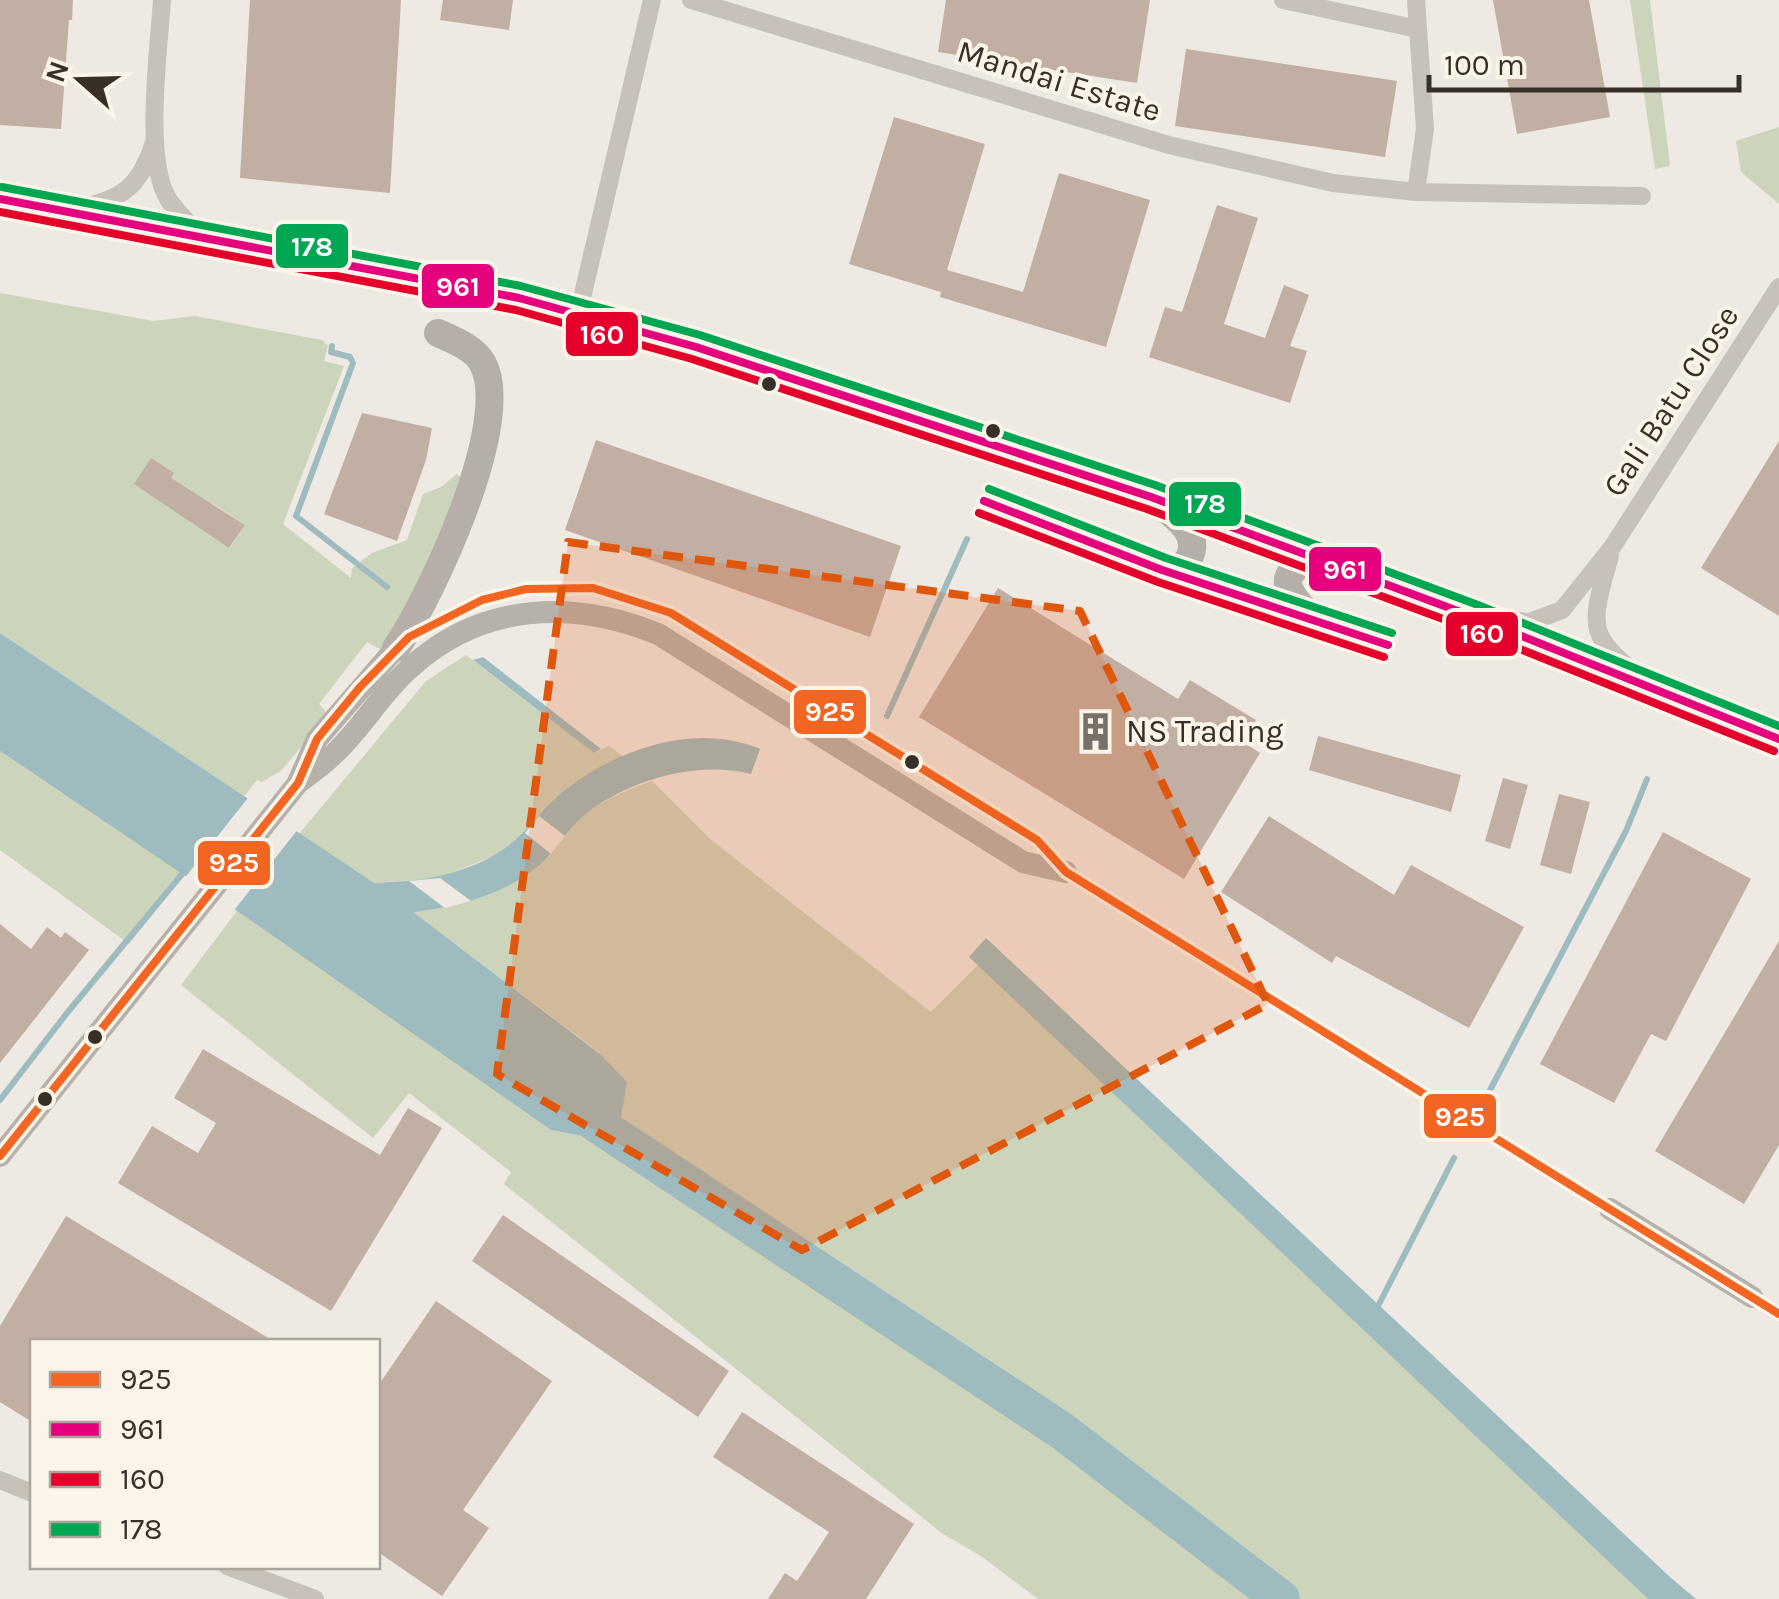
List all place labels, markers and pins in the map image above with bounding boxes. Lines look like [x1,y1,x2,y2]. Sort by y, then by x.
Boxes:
unlabelled marker [759,374,779,394]
unlabelled marker [983,421,1003,441]
building icon: NS Trading [1075,710,1117,752]
place label: NS Trading [1126,713,1284,750]
unlabelled marker [902,752,922,772]
unlabelled marker [85,1027,105,1047]
unlabelled marker [35,1089,55,1109]

